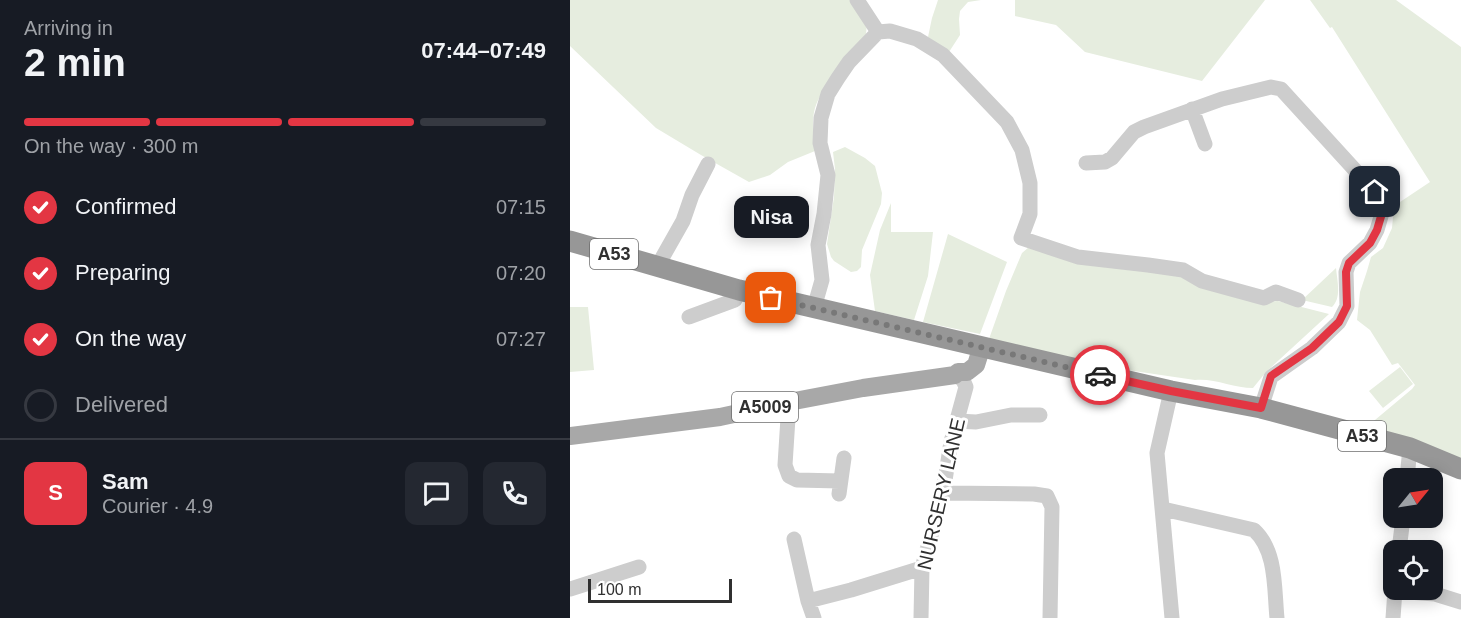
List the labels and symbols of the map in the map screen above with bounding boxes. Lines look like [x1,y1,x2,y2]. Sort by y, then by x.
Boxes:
pin [1349,166,1400,217]
callout: Nisa [734,196,808,238]
road number: A53 [590,239,638,269]
pin [745,272,796,323]
courier [1070,345,1130,405]
road number: A5009 [732,392,798,422]
street label: NURSERY LANE [913,416,969,572]
road number: A53 [1338,421,1386,451]
north arrow [1383,468,1443,528]
scale bar [588,576,732,604]

